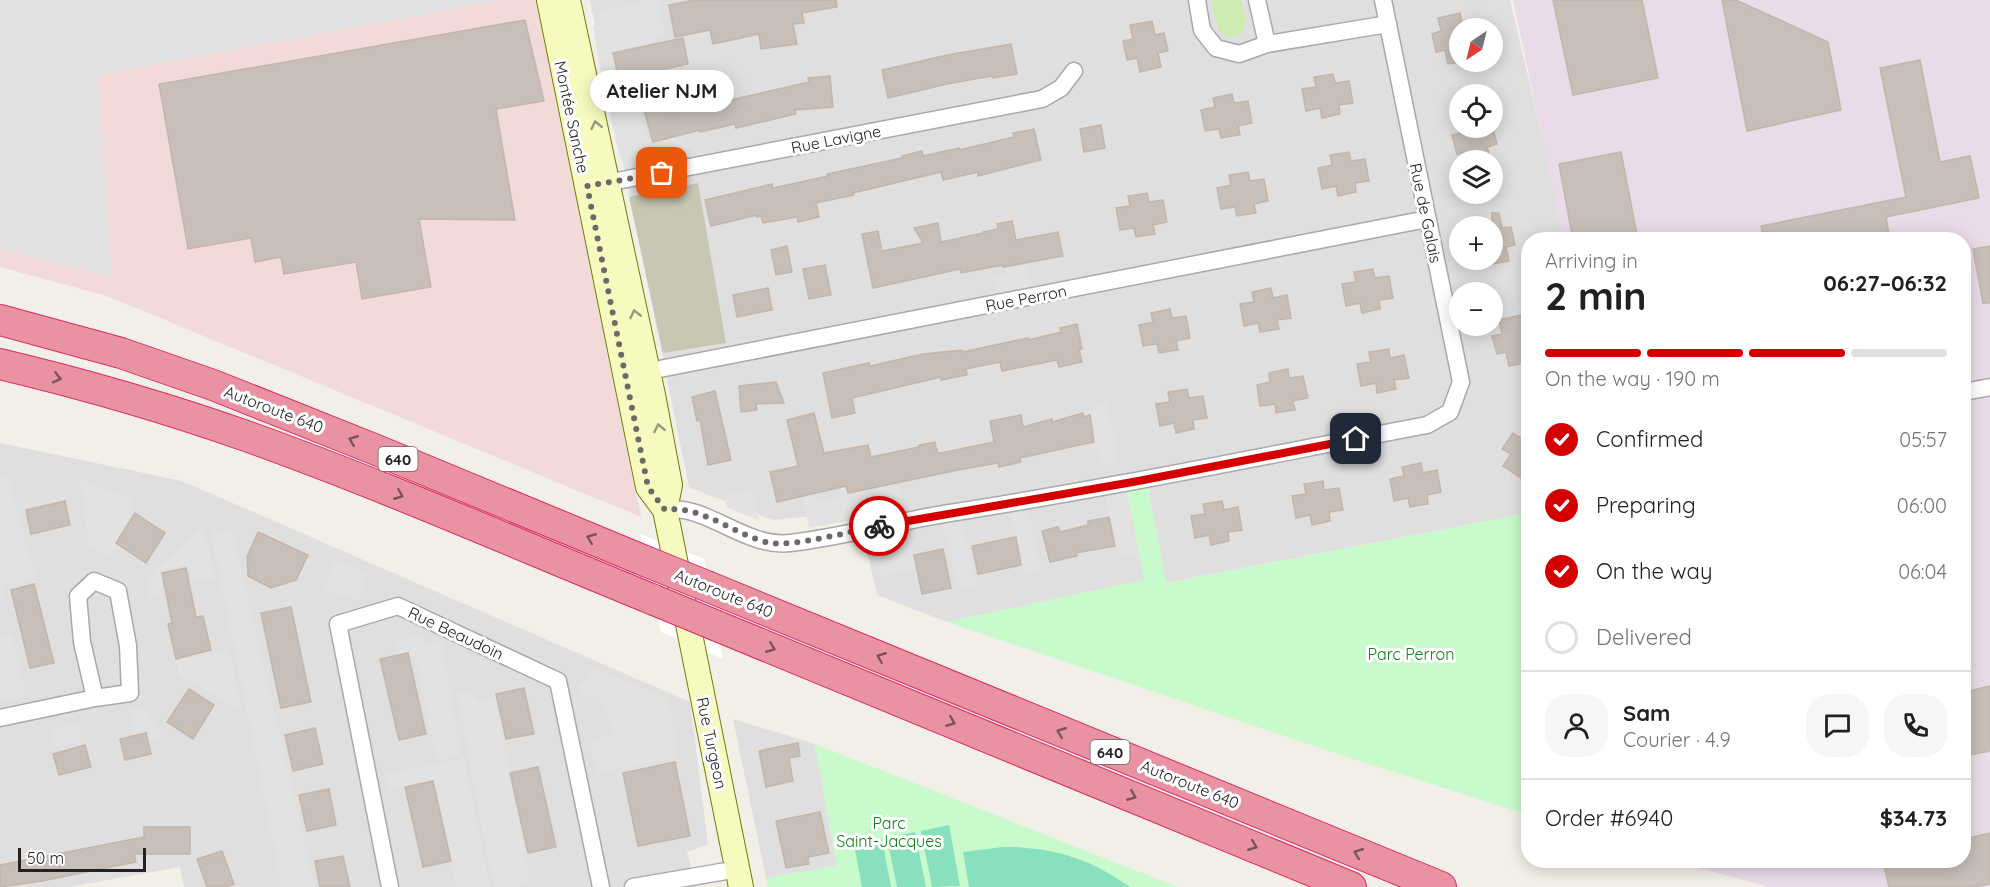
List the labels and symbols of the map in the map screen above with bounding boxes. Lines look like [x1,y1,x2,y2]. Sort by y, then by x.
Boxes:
north arrow [1449,18,1503,72]
street label: Montée Sanche [550,59,594,175]
callout: Atelier NJM [590,71,734,113]
street label: Rue Lavigne [789,120,883,158]
one-way arrow [590,121,603,131]
pin [636,147,687,198]
street label: Rue de Galais [1406,161,1446,265]
street label: Rue Perron [984,280,1068,316]
one-way arrow [630,309,643,319]
one-way arrow [52,371,62,384]
street label: Autoroute 640 [222,381,326,437]
pin [1330,413,1381,464]
one-way arrow [653,423,666,433]
one-way arrow [348,435,359,447]
road number: 640 [378,447,418,471]
one-way arrow [392,488,403,500]
courier [849,496,909,556]
one-way arrow [587,533,598,545]
street label: Autoroute 640 [672,564,776,622]
street label: Rue Beaudoin [405,602,507,664]
one-way arrow [765,641,776,653]
park label: Parc Perron [1368,644,1454,664]
one-way arrow [876,652,887,664]
street label: Rue Turgeon [693,695,731,791]
one-way arrow [945,715,956,727]
one-way arrow [1056,727,1067,739]
road number: 640 [1090,740,1130,764]
street label: Autoroute 640 [1138,755,1242,813]
one-way arrow [1125,789,1136,801]
park label: Parc Saint-Jacques [836,813,942,851]
one-way arrow [1247,839,1258,851]
scale bar [18,845,146,872]
one-way arrow [1354,848,1365,860]

